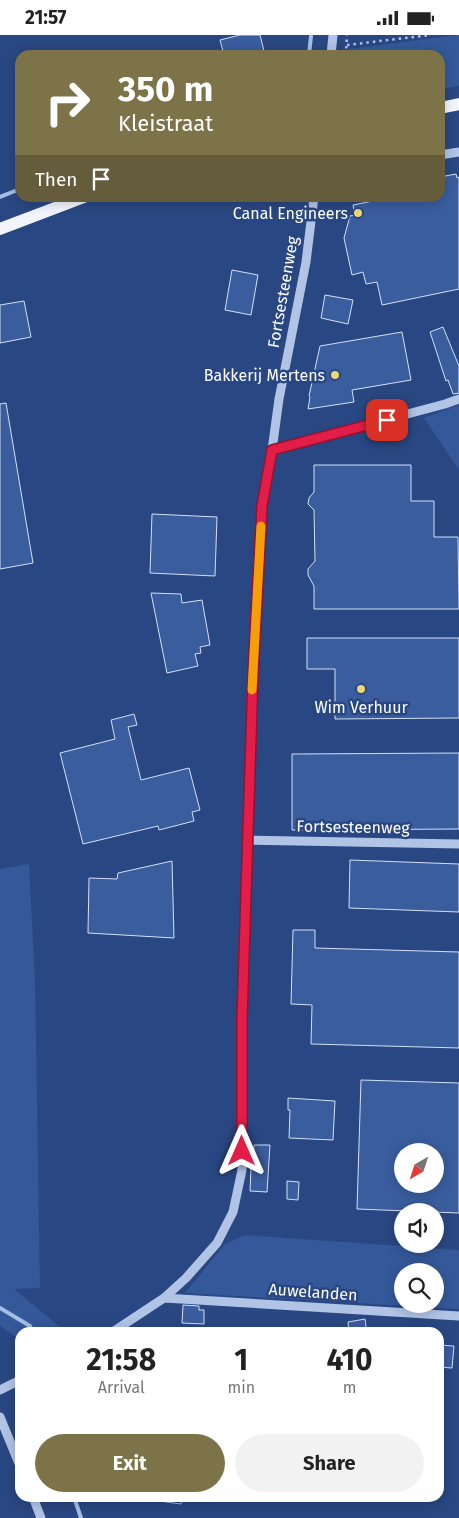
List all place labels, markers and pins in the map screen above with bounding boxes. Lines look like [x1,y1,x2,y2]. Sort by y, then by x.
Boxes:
place label: Canal Engineers [233,204,348,223]
marker: Canal Engineers [352,207,364,219]
place label: Bakkerij Mertens [204,366,325,385]
marker: Bakkerij Mertens [329,369,341,381]
pin [366,399,408,441]
marker: Wim Verhuur [355,683,367,695]
place label: Wim Verhuur [314,698,408,717]

